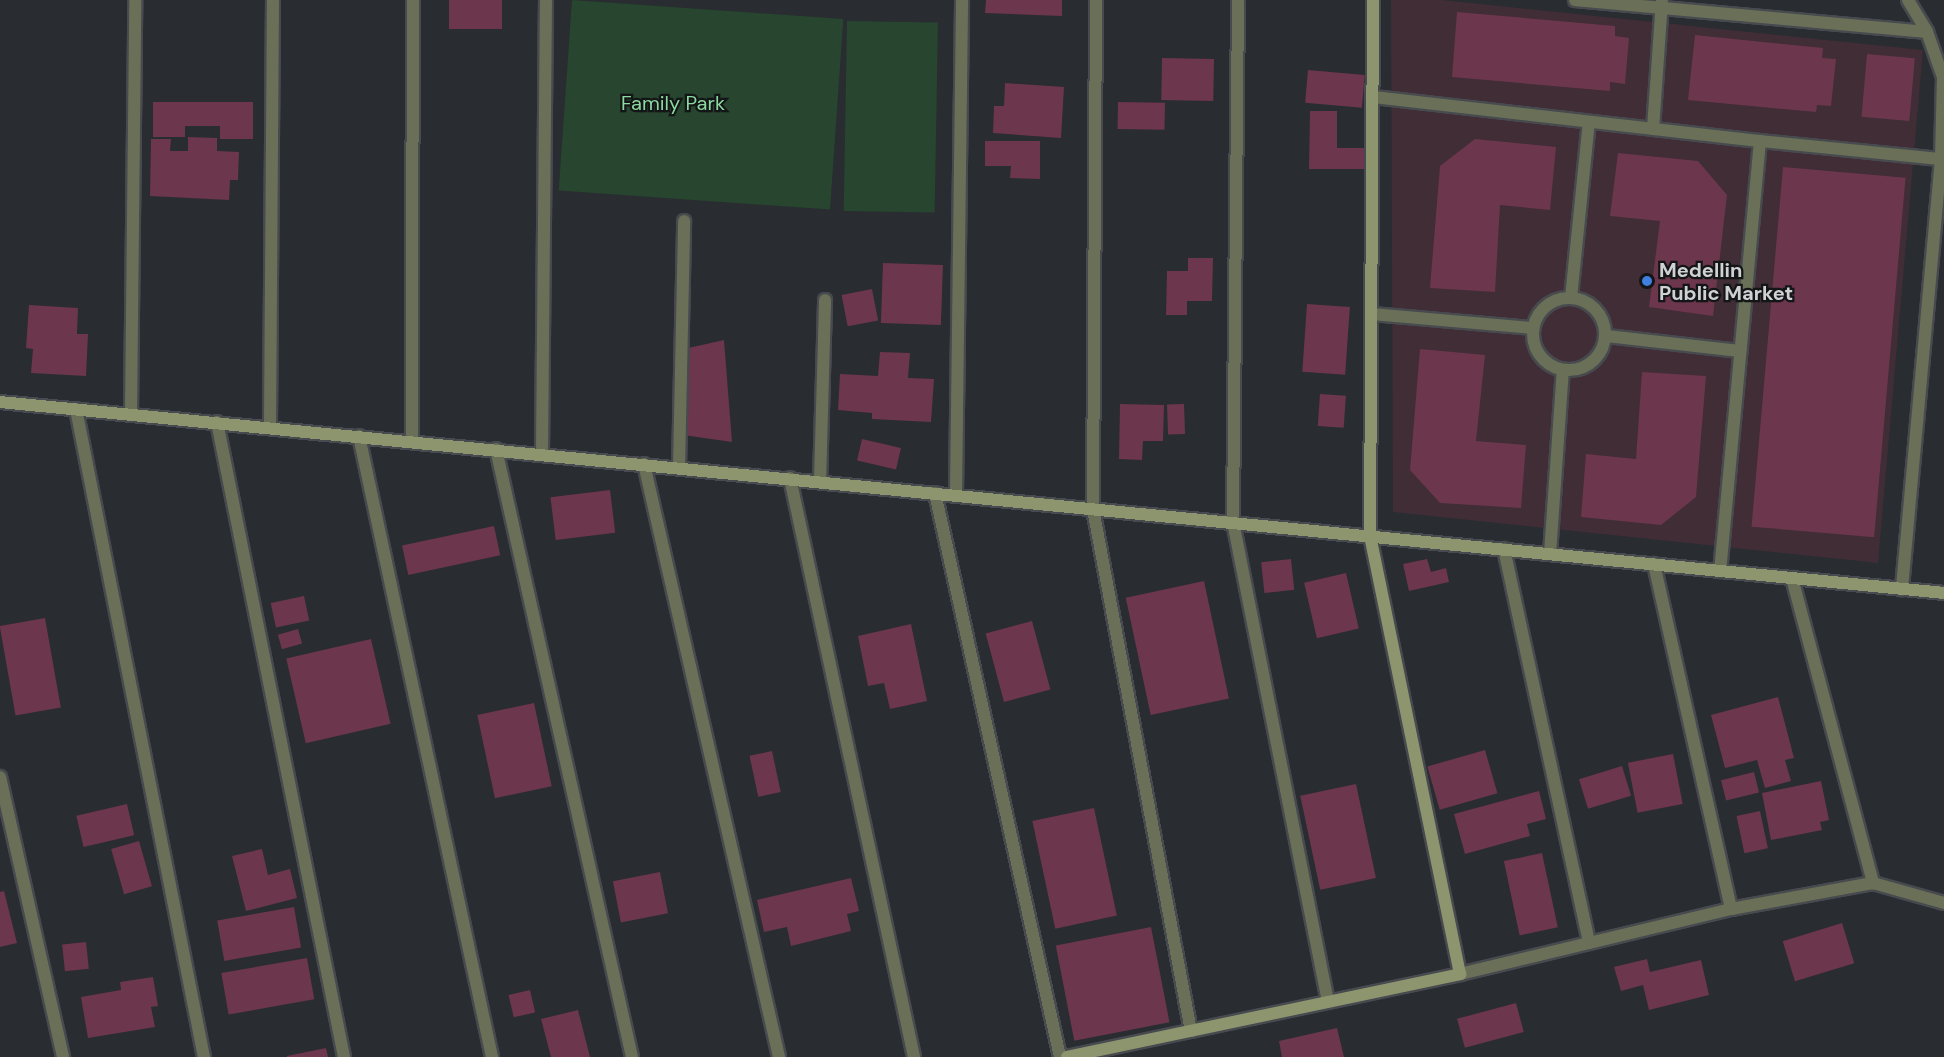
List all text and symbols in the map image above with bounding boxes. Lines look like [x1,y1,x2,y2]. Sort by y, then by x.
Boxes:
park label: Family Park [621,91,725,115]
place label: Medellin Public Market [1659,258,1793,305]
marker: Medellin Public Market [1640,274,1654,288]

